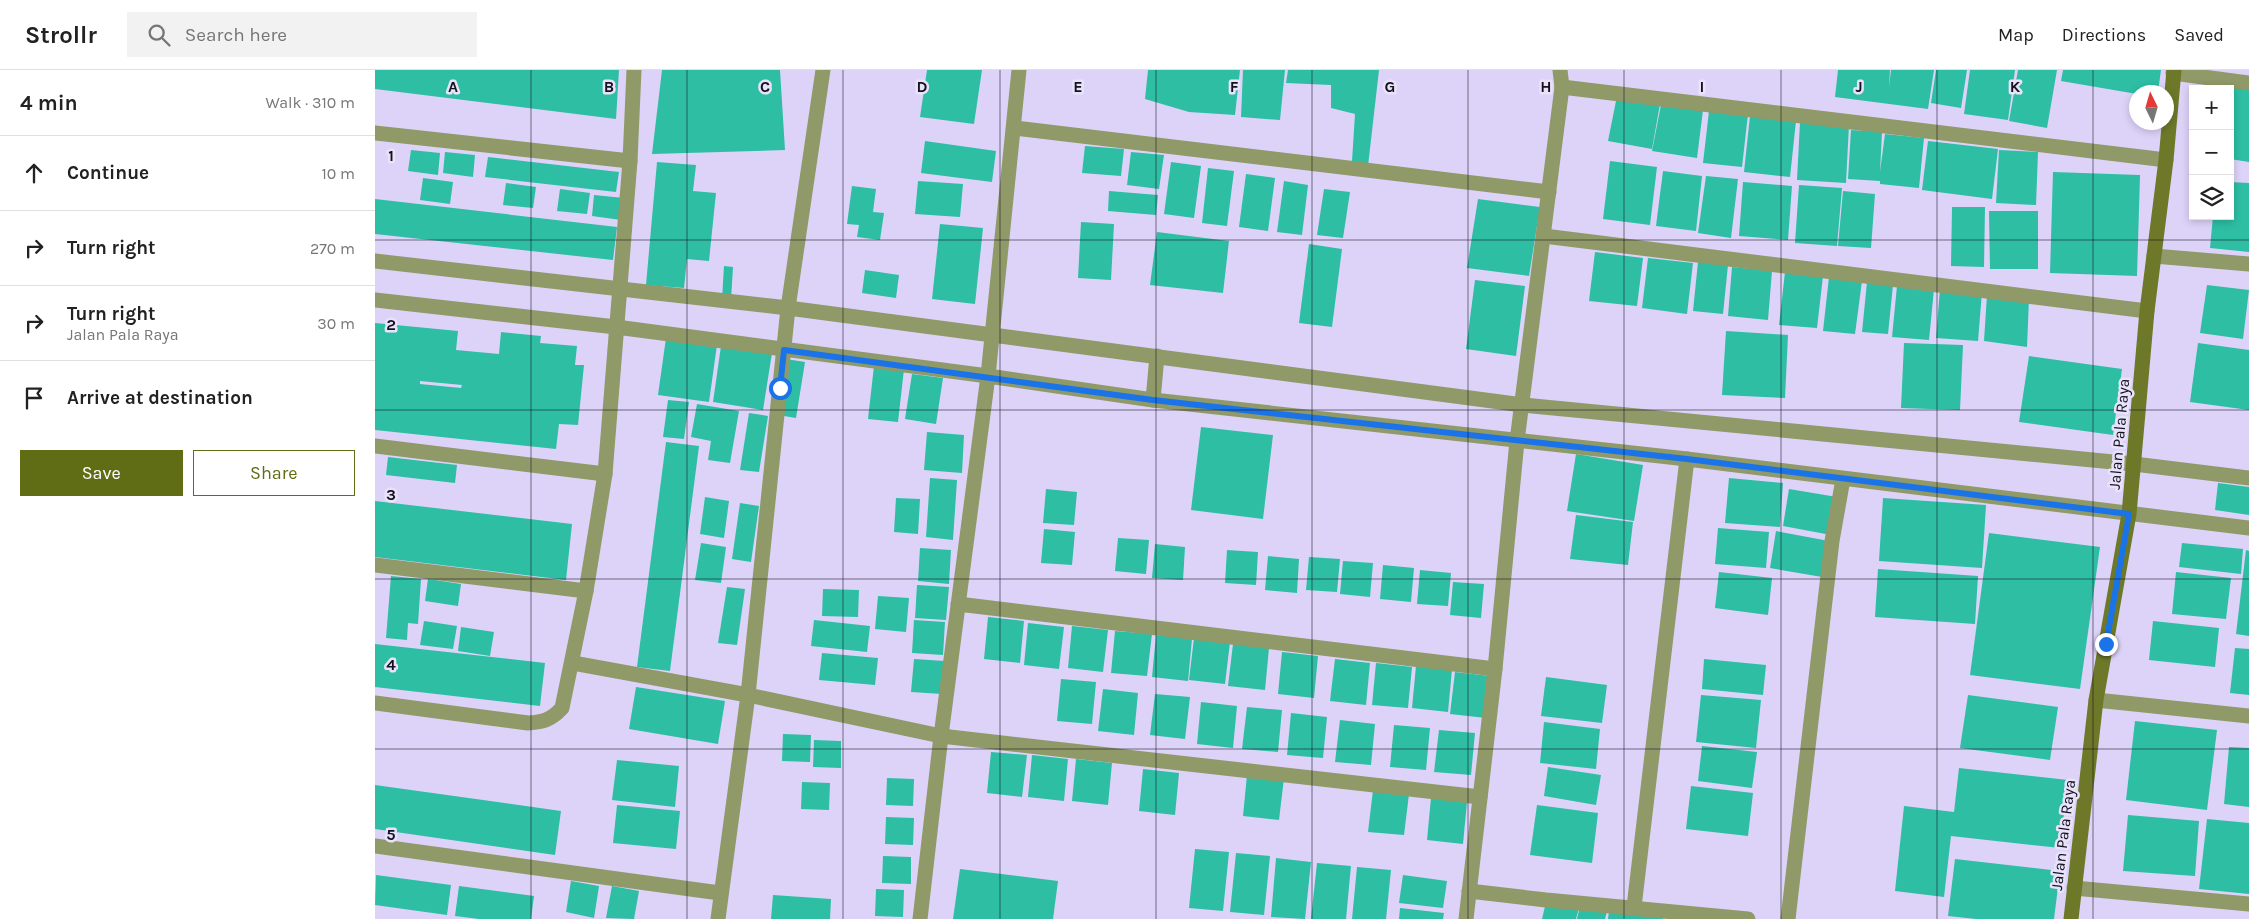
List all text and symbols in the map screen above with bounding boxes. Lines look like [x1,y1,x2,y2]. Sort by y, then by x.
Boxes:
search box [127,12,477,57]
text: Strollr [25,21,97,49]
icon: search [145,21,173,49]
text: Search here [185,24,287,46]
text: Map [1998,24,2034,46]
text: Directions [2062,24,2146,46]
text: Saved [2174,24,2224,46]
text: A [448,77,458,96]
text: B [604,77,614,96]
text: C [760,77,770,96]
text: D [917,77,928,96]
text: E [1073,77,1083,96]
text: F [1230,77,1239,96]
text: G [1385,77,1395,96]
text: H [1540,77,1552,96]
text: I [1700,77,1704,96]
text: J [1855,77,1863,96]
text: K [2010,77,2021,96]
north arrow [2129,85,2174,130]
map controls [2189,85,2234,220]
button: + [2189,85,2234,130]
text: 4 min [20,91,78,115]
text: Walk · 310 m [265,93,355,112]
button: − [2189,130,2234,175]
text: 1 [388,146,394,165]
icon: ahead [20,159,48,187]
text: Continue [67,162,149,184]
text: 10 m [321,164,355,183]
button: layers [2189,175,2234,220]
icon: right [20,234,48,262]
text: Turn right [67,237,156,259]
text: 270 m [310,239,355,258]
text: Turn right [67,303,156,325]
icon: right [20,309,48,337]
text: 30 m [317,314,355,333]
text: 2 [386,315,396,334]
text: Jalan Pala Raya [67,325,179,344]
route start [769,377,792,400]
street label: Jalan Pala Raya [2105,378,2133,490]
icon: arrive [20,384,48,412]
text: Arrive at destination [67,387,253,409]
button: Save [20,450,183,496]
button: Share [193,450,355,496]
text: 3 [386,485,396,504]
route end [2095,633,2118,656]
text: 4 [386,655,396,674]
street label: Jalan Pala Raya [2047,778,2079,892]
text: 5 [386,825,396,844]

